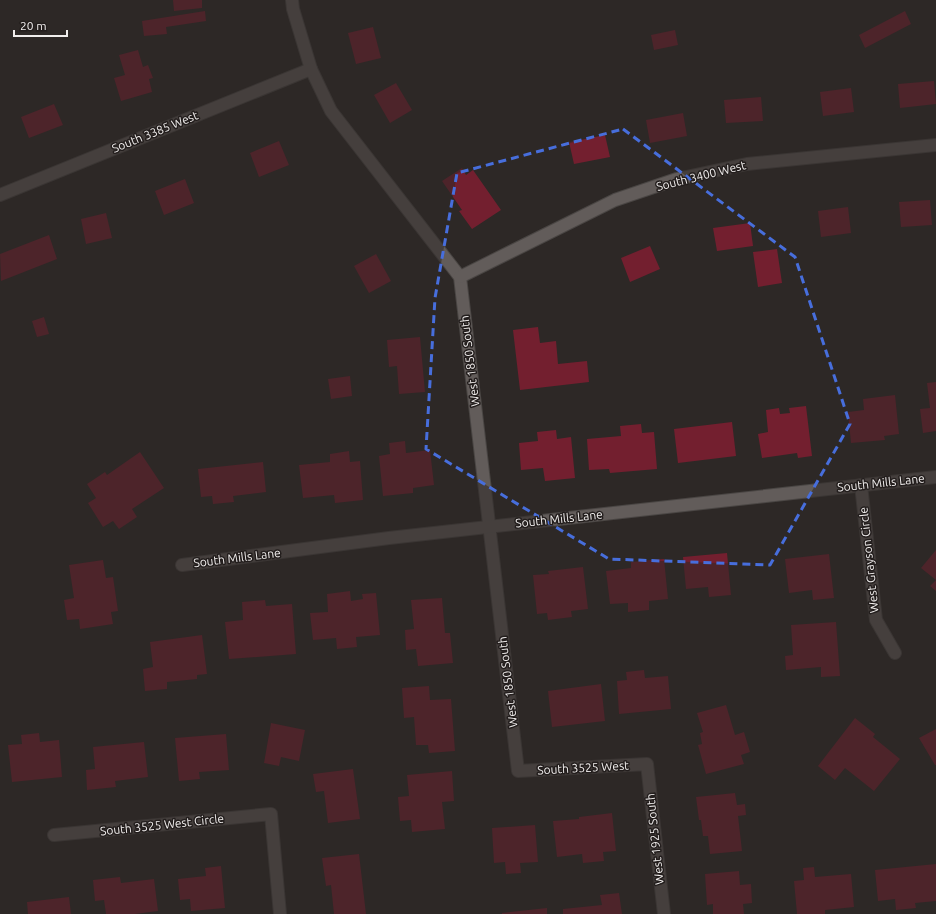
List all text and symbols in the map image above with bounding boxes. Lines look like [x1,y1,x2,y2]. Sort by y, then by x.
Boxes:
scale bar [14,12,67,38]
text: 20 m [20,19,47,32]
street label: South 3385 West [110,108,200,155]
street label: South 3400 West [655,158,747,193]
street label: West 1850 South [457,315,482,407]
street label: South Mills Lane [837,471,925,494]
street label: West Grayson Circle [856,506,881,614]
street label: South Mills Lane [515,507,603,530]
street label: South Mills Lane [193,546,281,569]
street label: West 1850 South [495,636,520,728]
street label: South 3525 West [537,759,629,776]
street label: West 1925 South [643,793,666,885]
street label: South 3525 West Circle [99,812,225,837]

